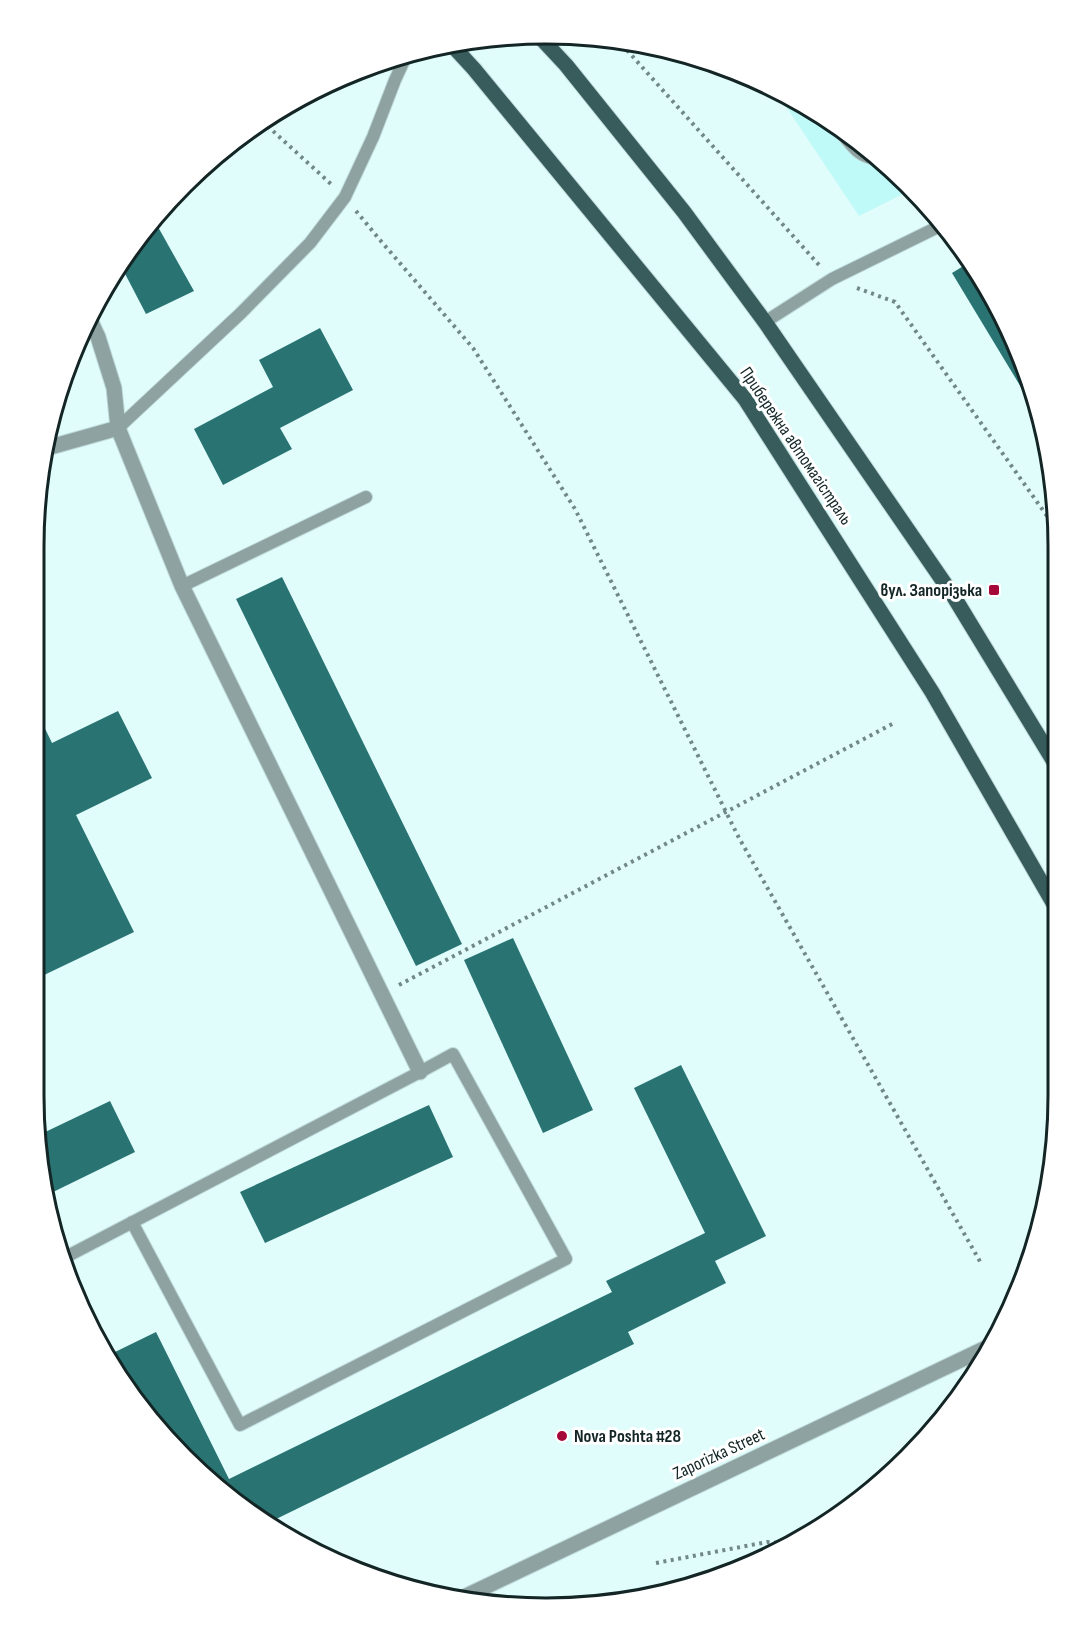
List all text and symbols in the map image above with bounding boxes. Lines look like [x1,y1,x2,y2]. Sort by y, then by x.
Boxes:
street label: Прибережна автомагістраль [735,363,857,529]
place label: вул. Запорізька [881,580,982,601]
marker: вул. Запорізька [987,583,1001,597]
street label: Zaporizka Street [670,1423,769,1484]
place label: Nova Poshta #28 [574,1426,681,1447]
marker: Nova Poshta #28 [555,1429,569,1443]

